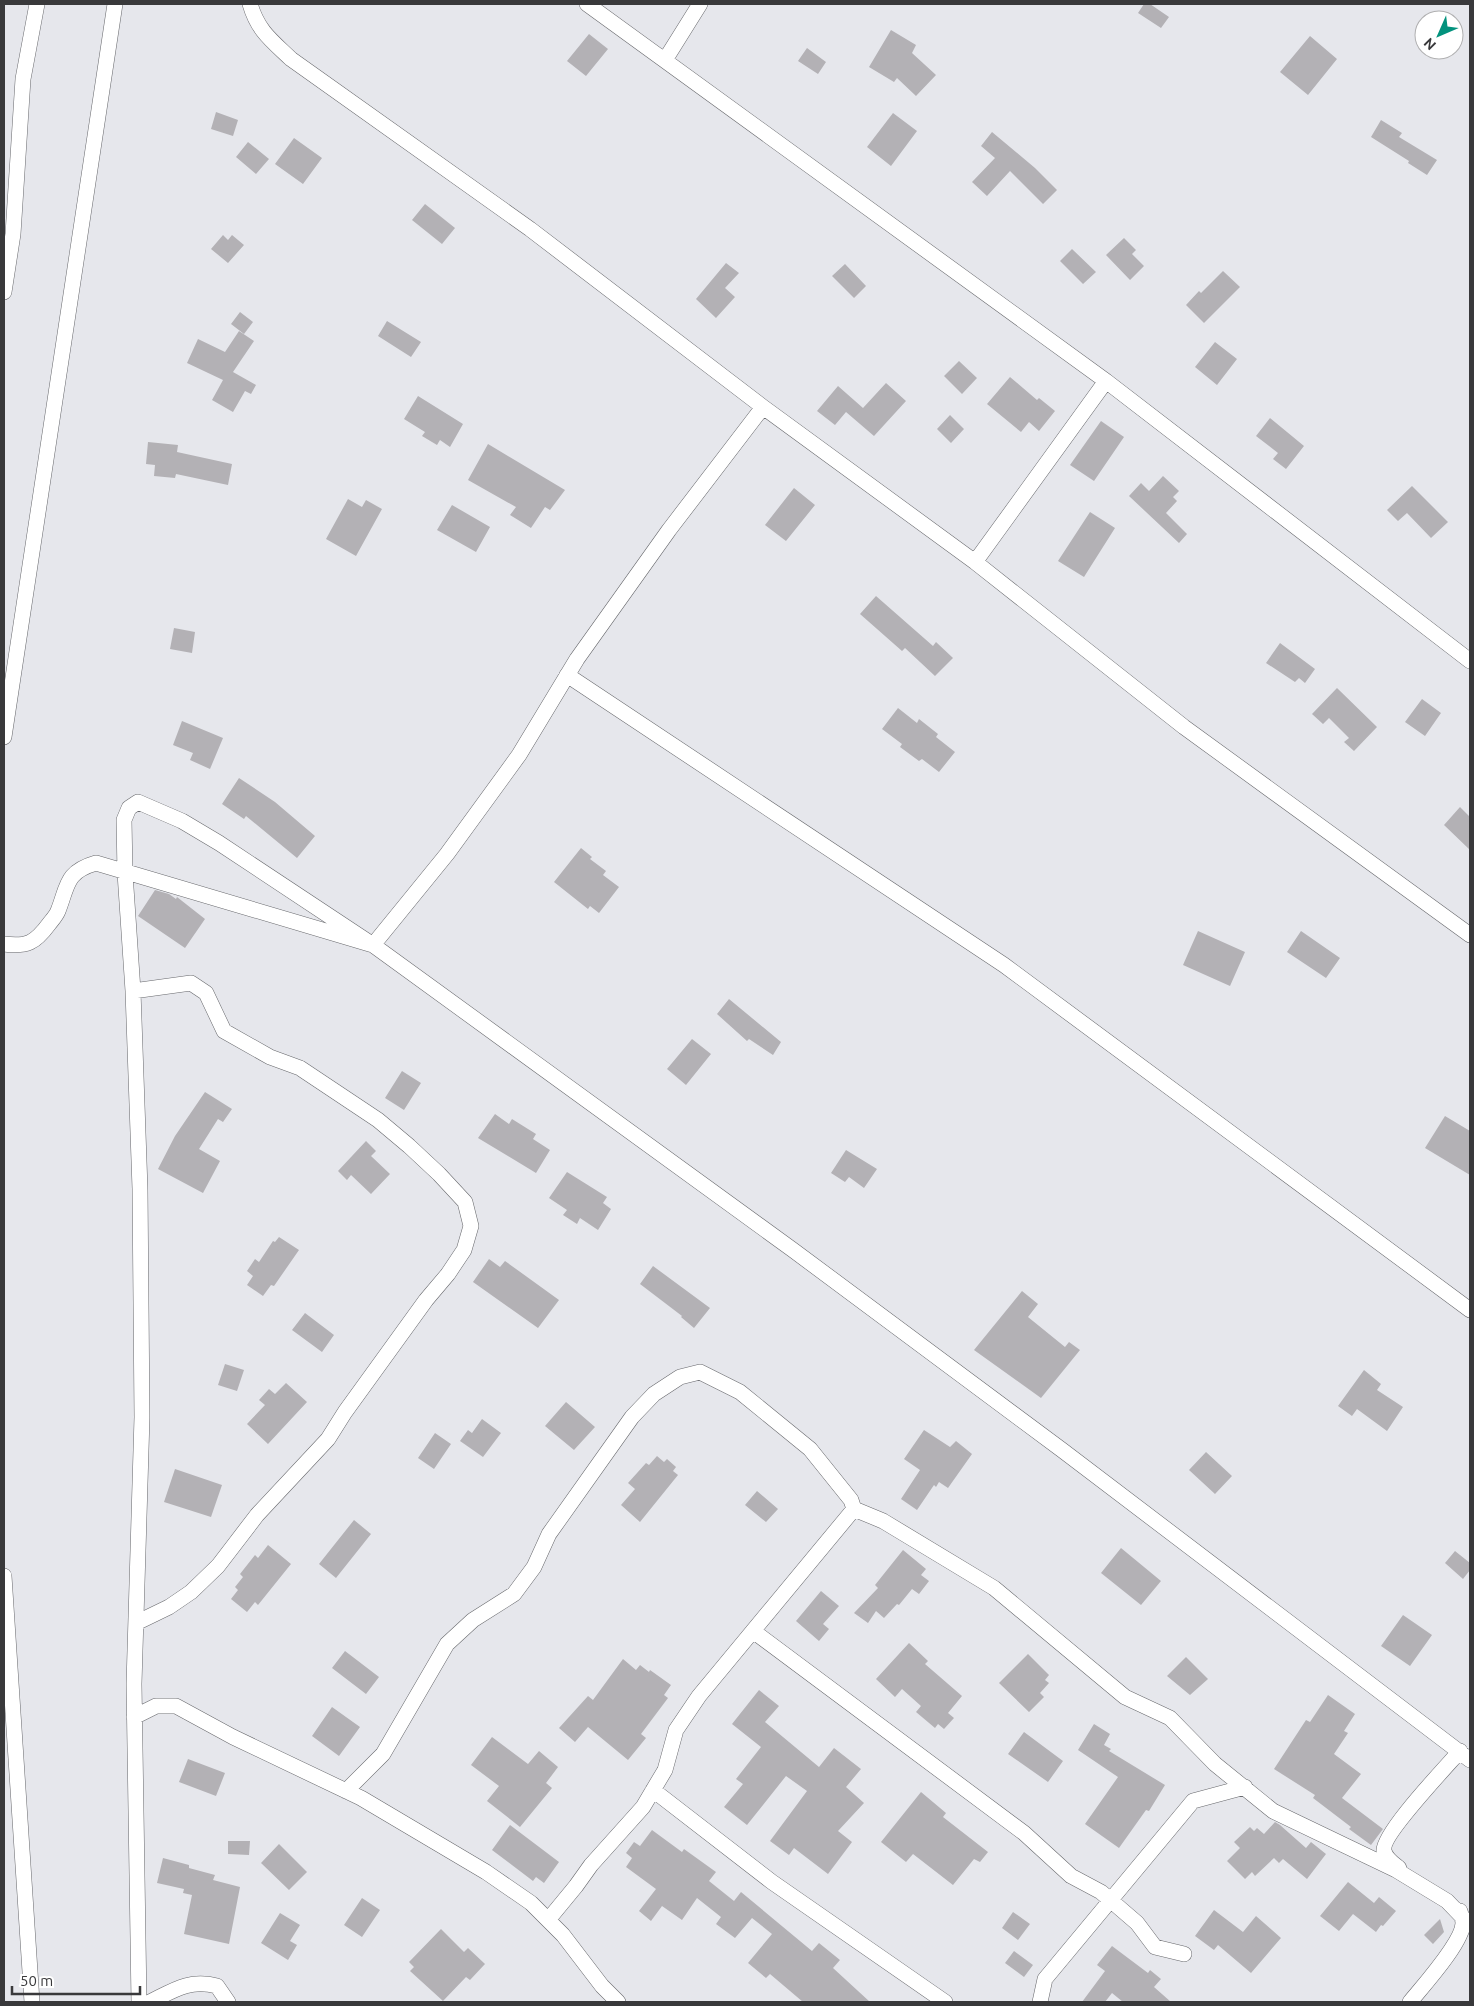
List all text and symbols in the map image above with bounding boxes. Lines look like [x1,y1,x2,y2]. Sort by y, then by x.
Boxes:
north arrow [1414,10,1464,60]
text: N [1420,35,1439,54]
scale bar [12,1964,140,1996]
text: 50 m [20,1972,53,1989]

